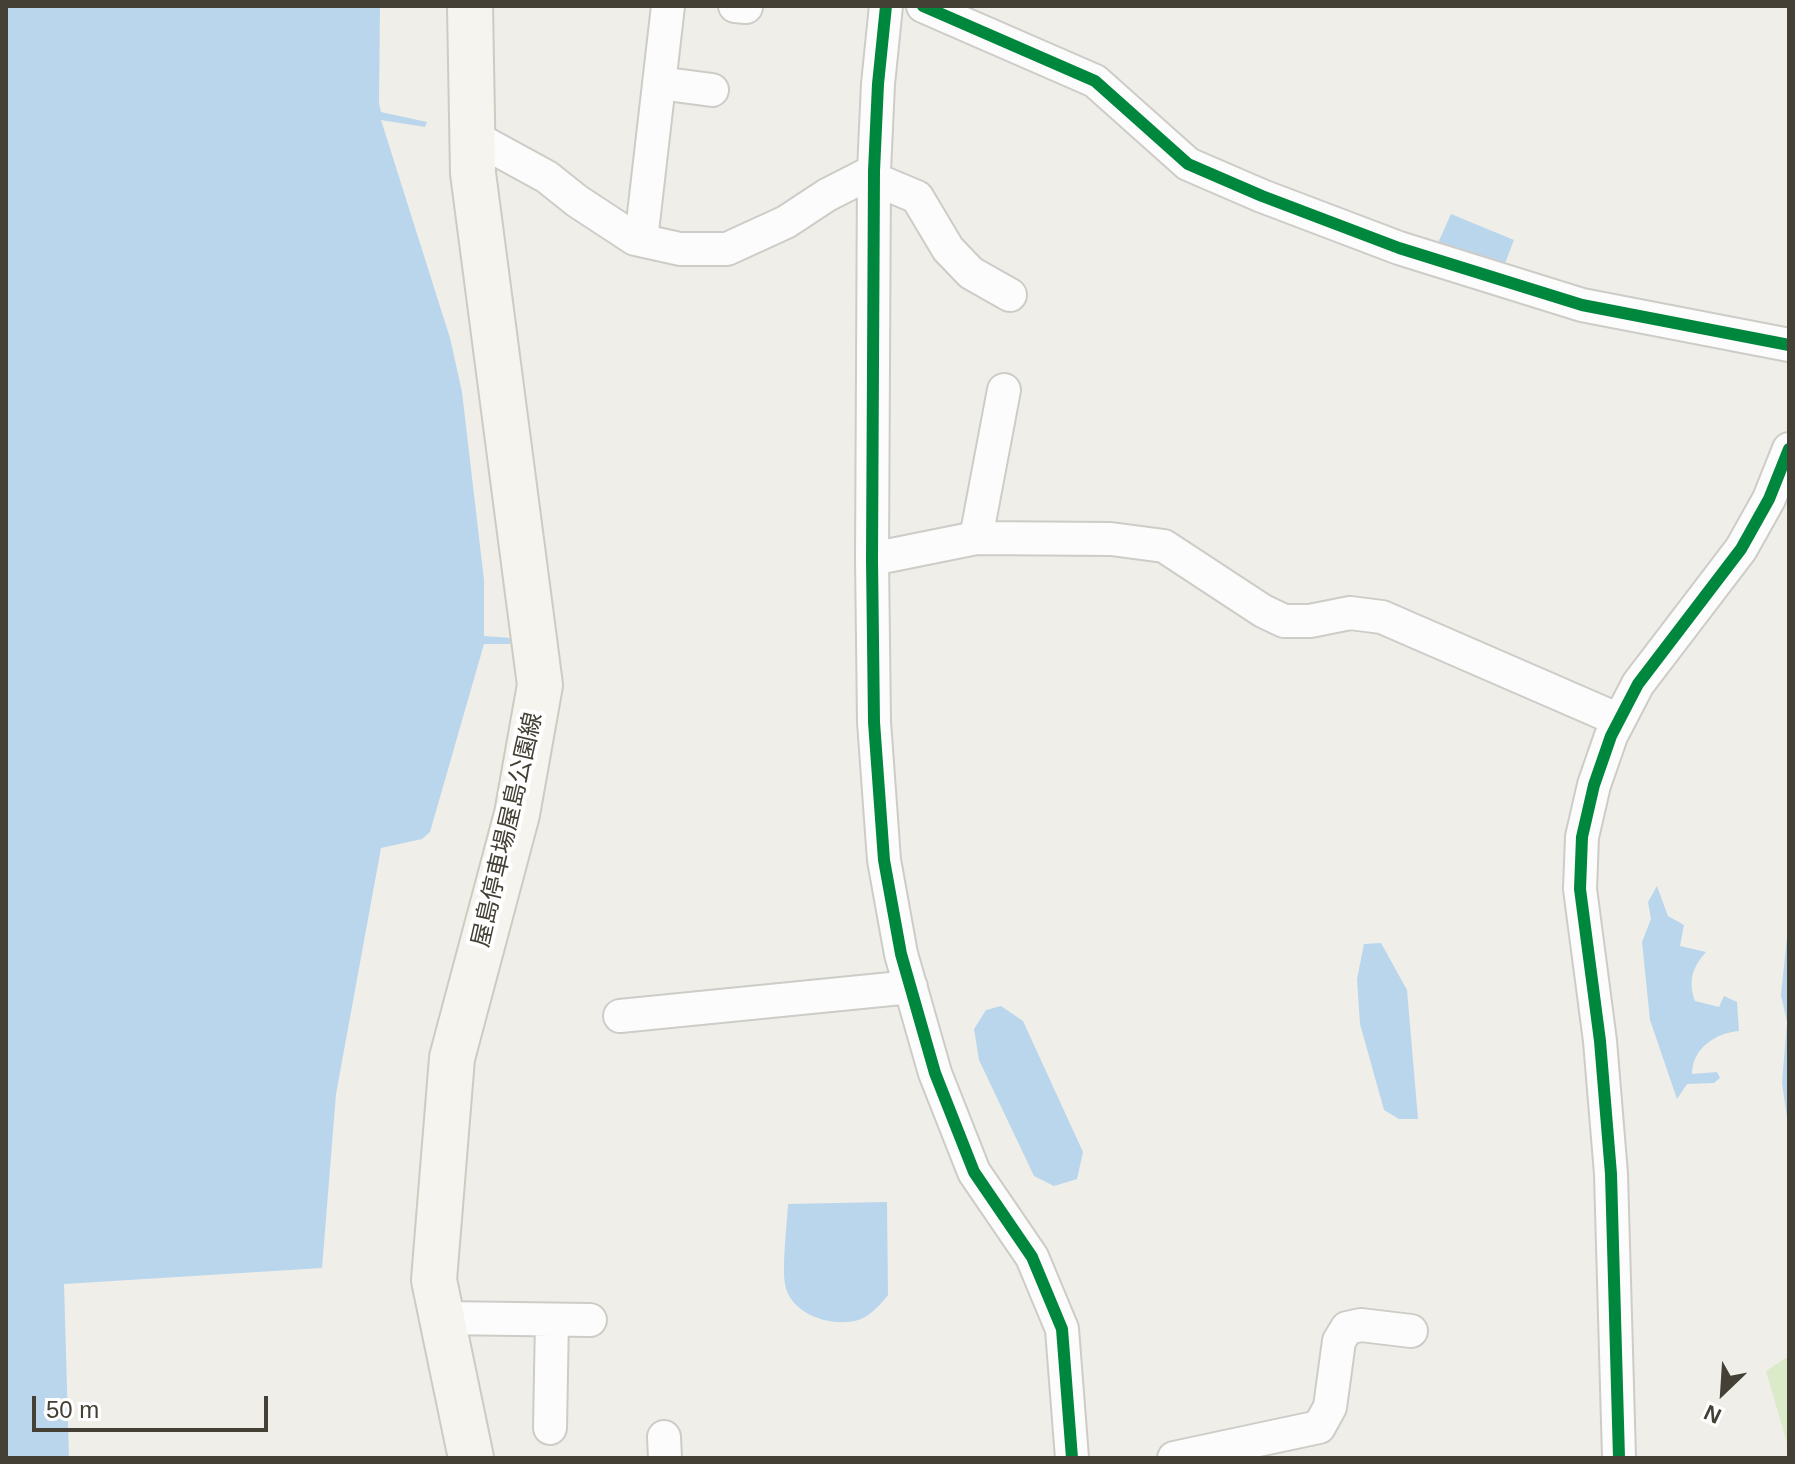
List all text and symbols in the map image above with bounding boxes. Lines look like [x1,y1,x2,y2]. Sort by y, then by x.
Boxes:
street label: 屋島停車場屋島公園線 [467,710,549,950]
north arrow [1683,1352,1763,1432]
scale bar [36,1380,272,1430]
text: 50 m [46,1396,99,1423]
text: N [1700,1400,1725,1429]

